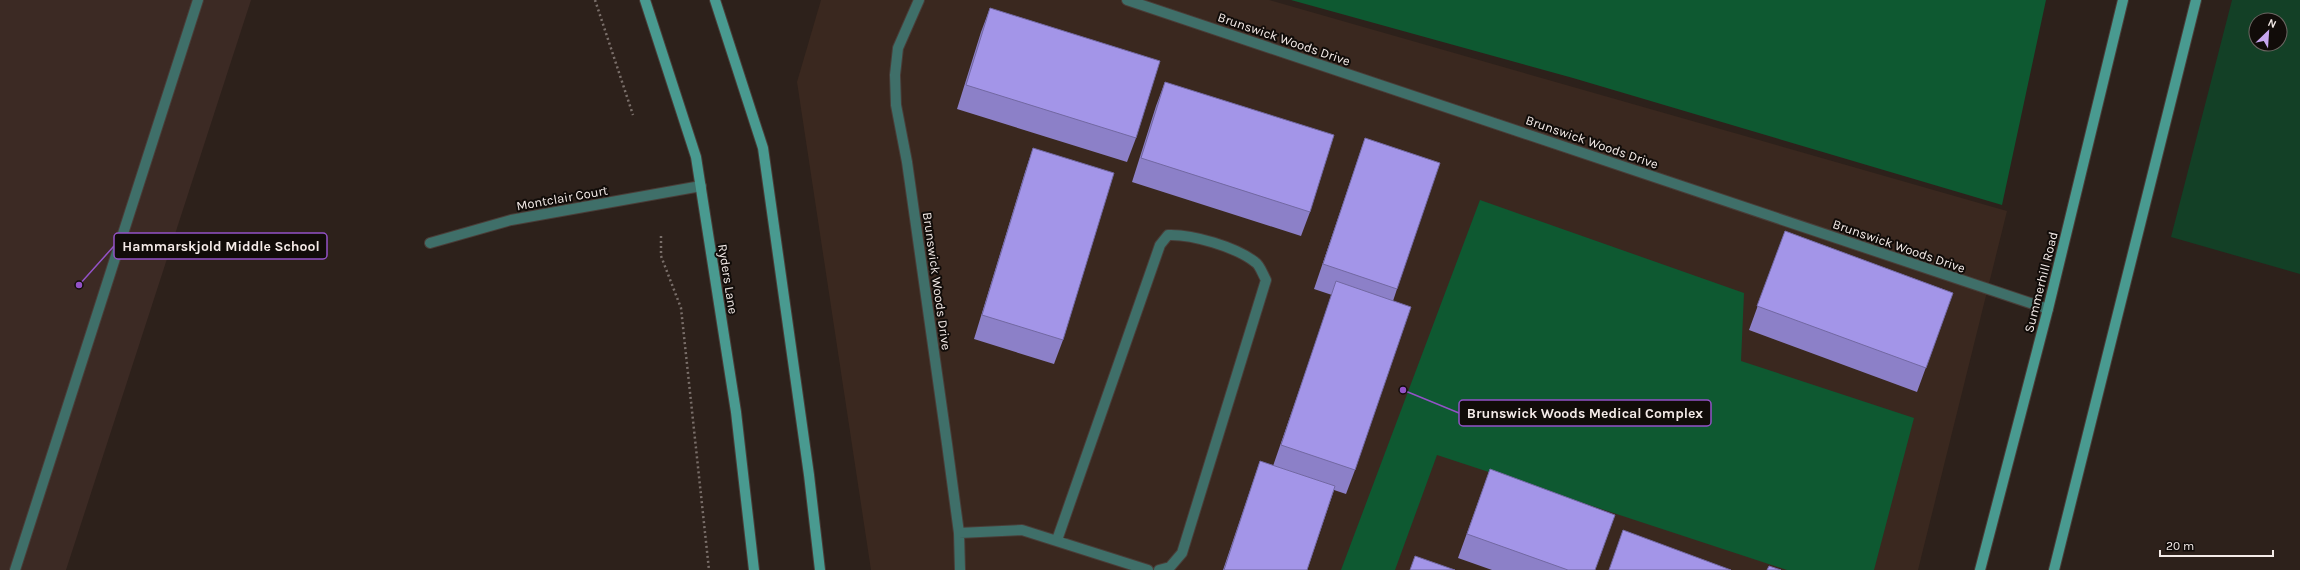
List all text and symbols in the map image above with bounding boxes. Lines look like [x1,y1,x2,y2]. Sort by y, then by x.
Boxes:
street label: Brunswick Woods Drive [1216,9,1353,69]
north arrow [2248,12,2288,52]
text: N [2266,16,2278,31]
street label: Brunswick Woods Drive [1524,112,1661,172]
street label: Montclair Court [515,183,609,213]
street label: Brunswick Woods Drive [920,211,954,351]
street label: Brunswick Woods Drive [1831,216,1968,276]
street label: Summerhill Road [2021,230,2061,334]
callout: Hammarskjold Middle School [114,233,327,259]
text: Hammarskjold Middle School [122,238,320,255]
street label: Ryders Lane [715,243,741,315]
callout: Brunswick Woods Medical Complex [1459,400,1711,426]
text: Brunswick Woods Medical Complex [1467,405,1703,422]
scale bar [2160,532,2273,558]
text: 20 m [2166,539,2194,553]

